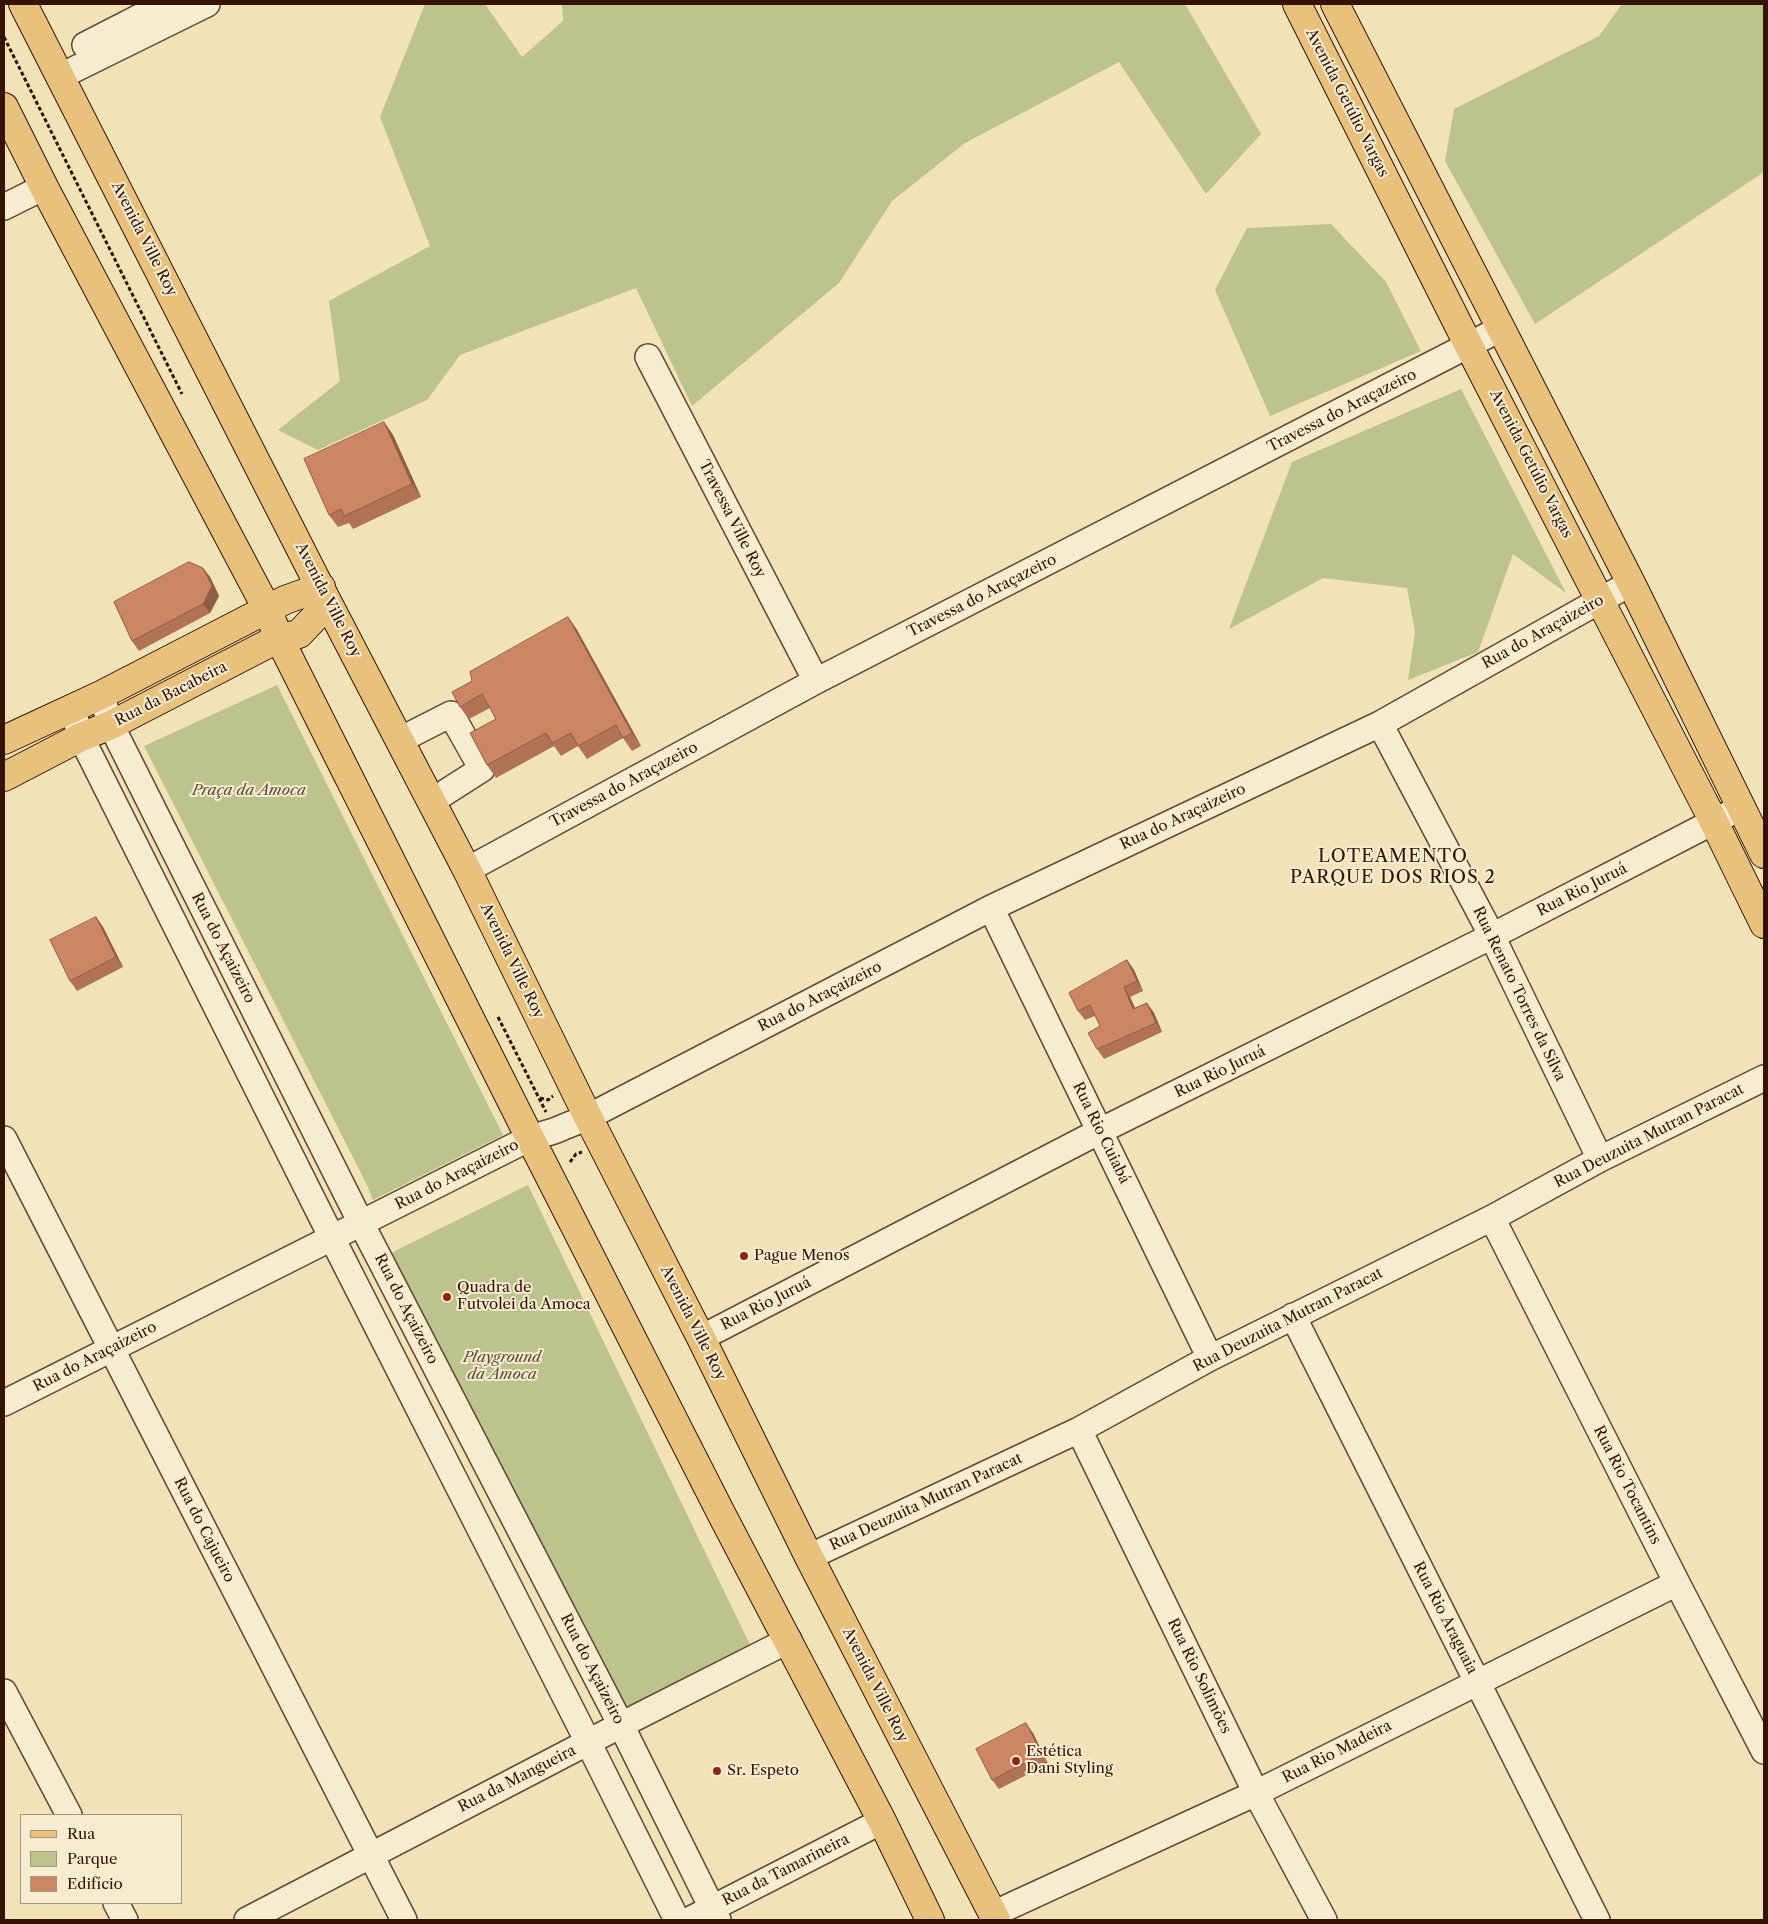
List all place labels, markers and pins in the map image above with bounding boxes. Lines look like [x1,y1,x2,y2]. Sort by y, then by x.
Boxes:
place label: Pague Menos [754,1247,849,1265]
marker: Pague Menos [738,1250,750,1262]
place label: Quadra de Futvolei da Amoca [457,1279,591,1314]
marker: Quadra de Futvolei da Amoca [441,1291,453,1303]
place label: Estética Dani Styling [1026,1743,1113,1778]
marker: Estética Dani Styling [1010,1755,1022,1767]
place label: Sr. Espeto [727,1762,799,1780]
marker: Sr. Espeto [711,1765,723,1777]

